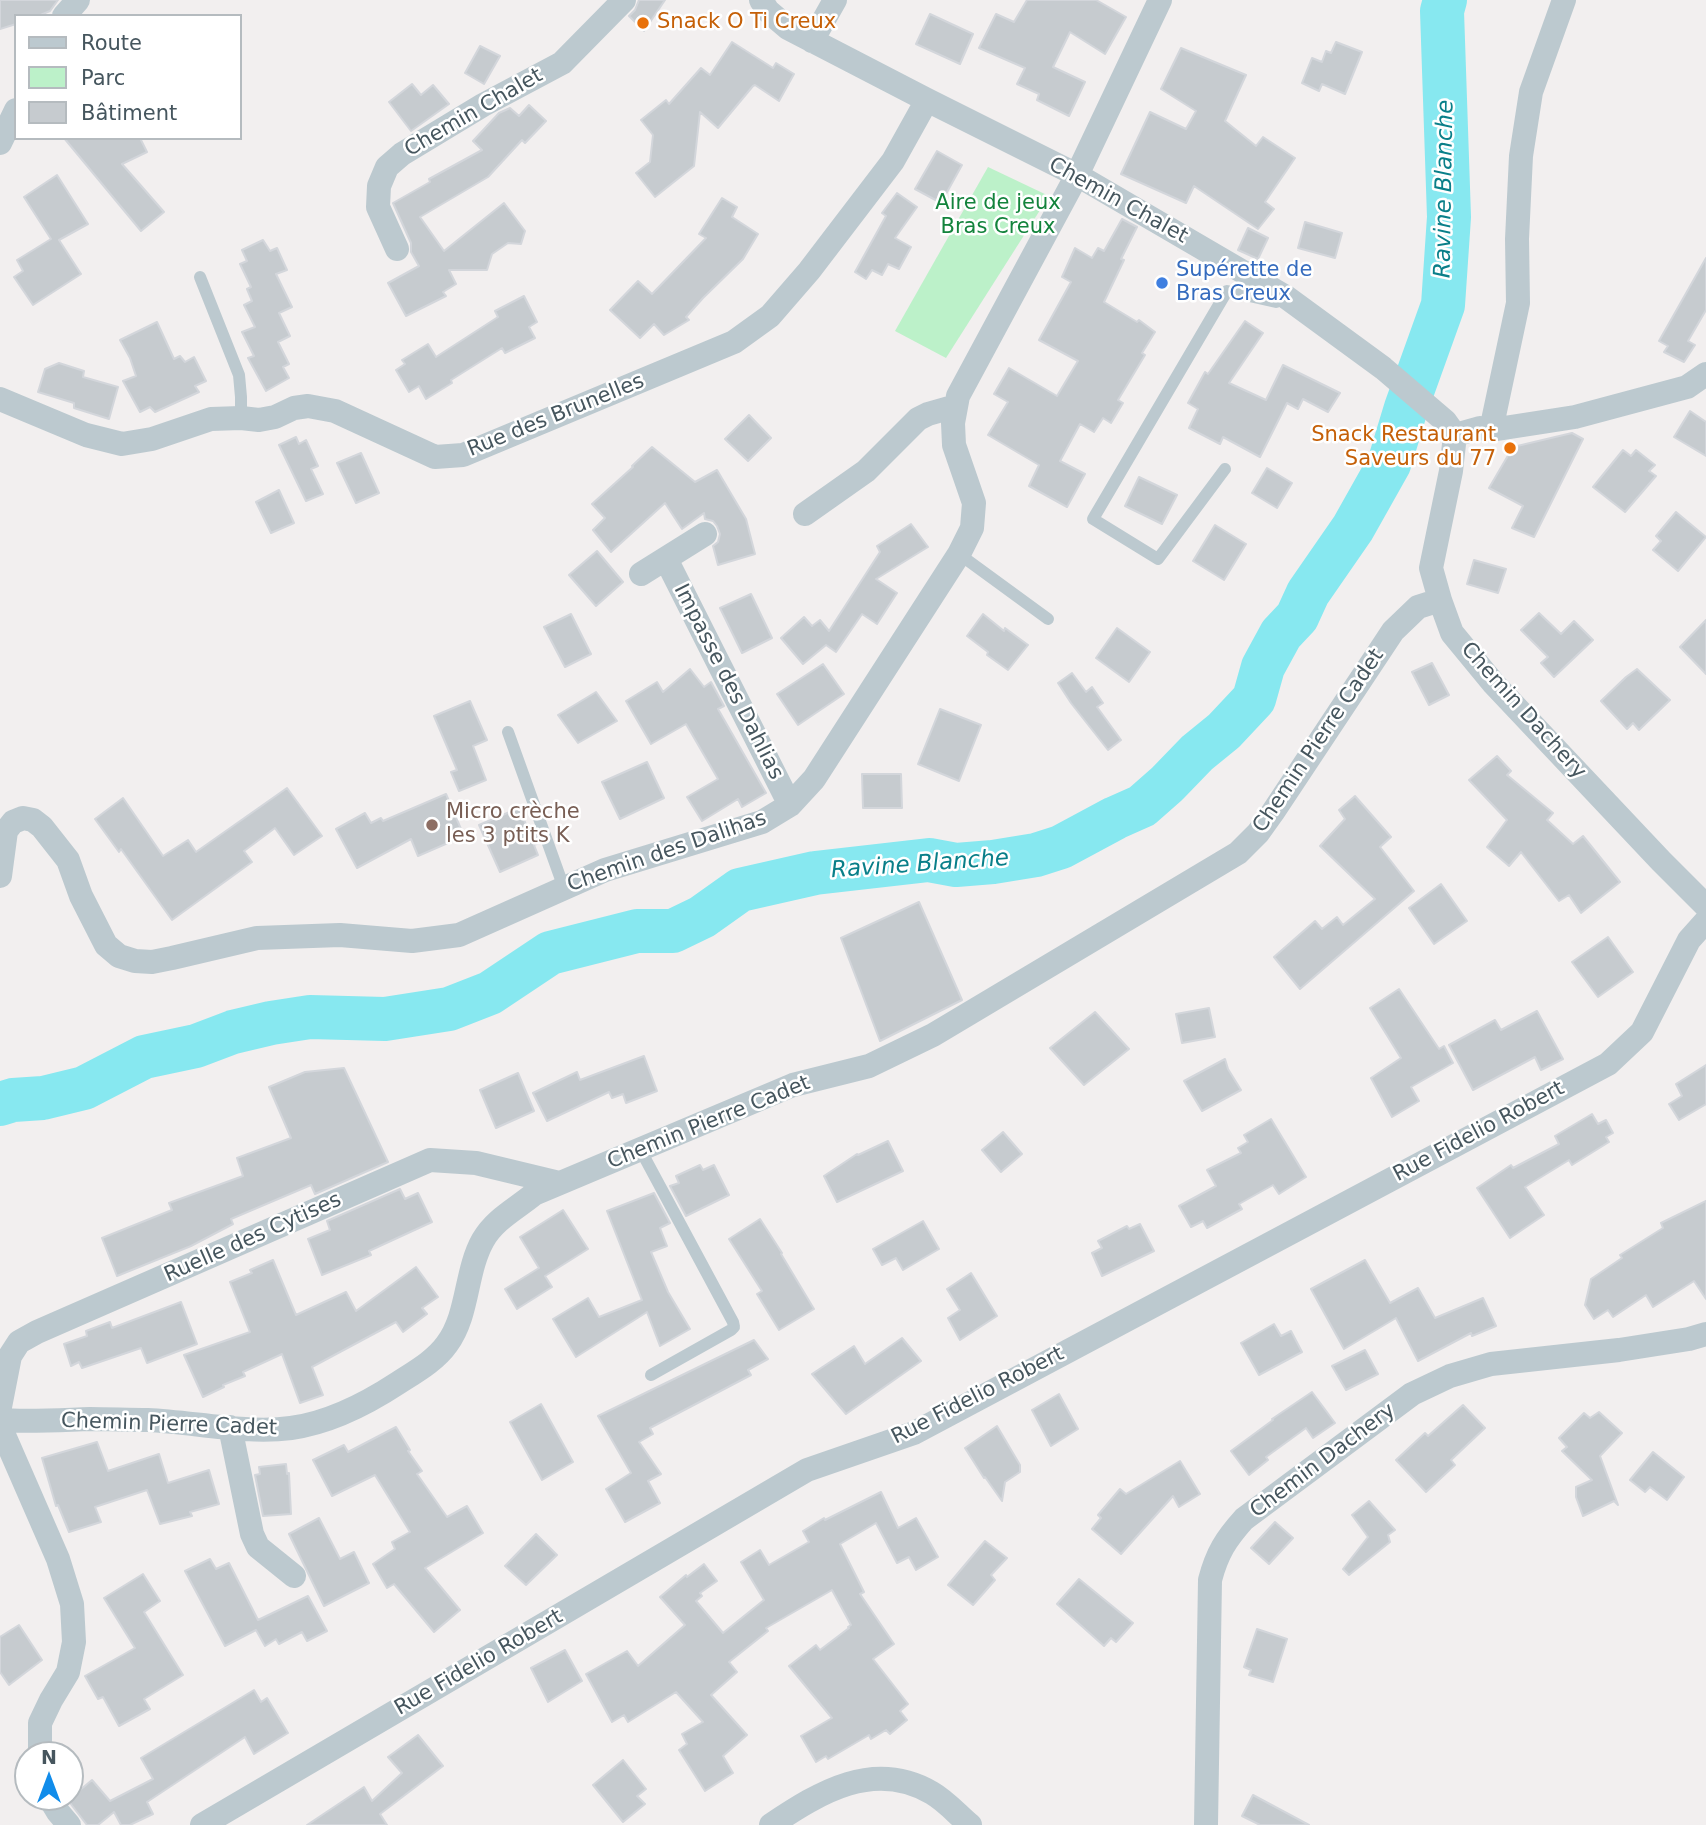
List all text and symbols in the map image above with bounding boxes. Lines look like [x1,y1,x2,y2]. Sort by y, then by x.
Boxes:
place label: Snack O Ti Creux [657,10,836,36]
legend [14,14,242,140]
marker: Snack O Ti Creux [635,15,651,31]
text: Route [81,31,142,55]
street label: Chemin Chalet [401,63,547,163]
text: Parc [81,66,125,90]
water label: Ravine Blanche [1430,100,1460,278]
text: Bâtiment [81,101,177,125]
street label: Chemin Chalet [1044,152,1192,250]
park label: Aire de jeux Bras Creux [935,191,1061,241]
place label: Supérette de Bras Creux [1176,258,1312,308]
marker: Supérette de Bras Creux [1154,275,1170,291]
street label: Rue des Brunelles [464,369,648,463]
place label: Snack Restaurant Saveurs du 77 [1311,423,1496,473]
marker: Snack Restaurant Saveurs du 77 [1502,440,1518,456]
street label: Impasse des Dahlias [668,580,788,784]
street label: Chemin Dachery [1455,638,1591,784]
street label: Chemin Pierre Cadet [1248,644,1390,838]
place label: Micro crèche les 3 ptits K [446,800,580,850]
street label: Chemin des Dalihas [564,806,770,898]
marker: Micro crèche les 3 ptits K [424,817,440,833]
water label: Ravine Blanche [830,845,1010,885]
street label: Chemin Pierre Cadet [604,1071,814,1175]
street label: Rue Fidelio Robert [1389,1076,1569,1188]
street label: Ruelle des Cytises [161,1188,345,1288]
street label: Rue Fidelio Robert [888,1342,1068,1450]
street label: Chemin Dachery [1246,1398,1400,1524]
street label: Chemin Pierre Cadet [61,1409,277,1441]
street label: Rue Fidelio Robert [390,1605,568,1721]
north arrow [14,1741,84,1811]
text: N [41,1746,57,1768]

